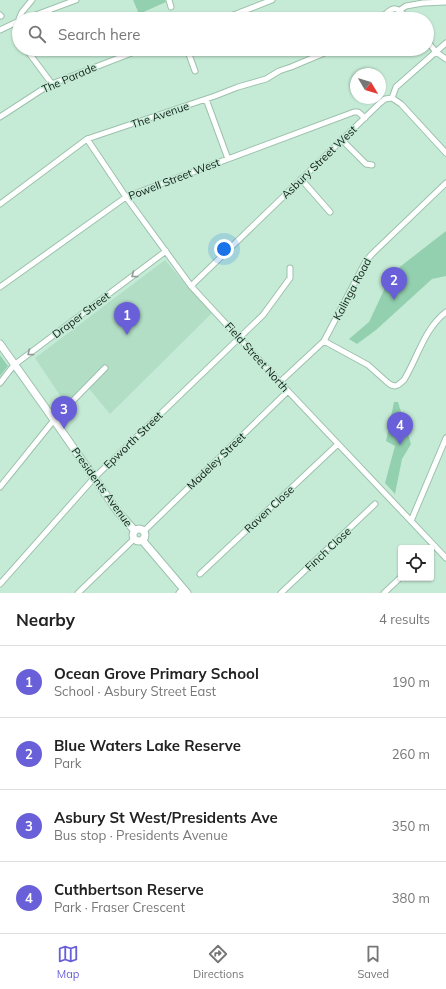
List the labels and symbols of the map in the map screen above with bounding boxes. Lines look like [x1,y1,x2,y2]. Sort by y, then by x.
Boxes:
street label: The Parade [39,60,99,96]
north arrow [350,68,386,104]
street label: The Avenue [129,99,191,131]
street label: Asbury Street West [278,122,360,202]
street label: Powell Street West [126,155,222,203]
your location [214,239,234,259]
street label: Kalinga Road [330,256,374,322]
pin: 2 [381,267,407,300]
one-way arrow [132,270,139,277]
street label: Draper Street [49,289,113,341]
pin: 1 [114,302,140,335]
street label: Field Street North [222,319,292,395]
one-way arrow [28,348,35,355]
pin: 3 [51,396,77,429]
street label: Epworth Street [101,408,166,472]
pin: 4 [387,412,413,445]
street label: Madeley Street [184,429,248,493]
street label: Presidents Avenue [69,445,135,529]
street label: Raven Close [241,482,297,536]
street label: Finch Close [302,524,354,574]

